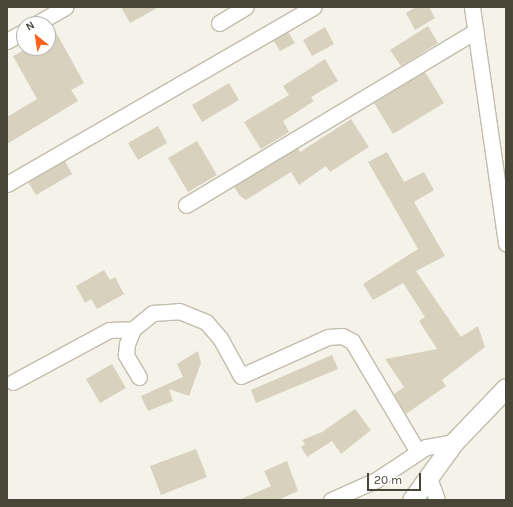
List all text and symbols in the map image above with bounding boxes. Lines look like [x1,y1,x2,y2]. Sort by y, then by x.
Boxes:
north arrow [16,16,56,56]
text: N [24,18,37,34]
scale bar [369,465,423,491]
text: 20 m [374,473,402,487]

